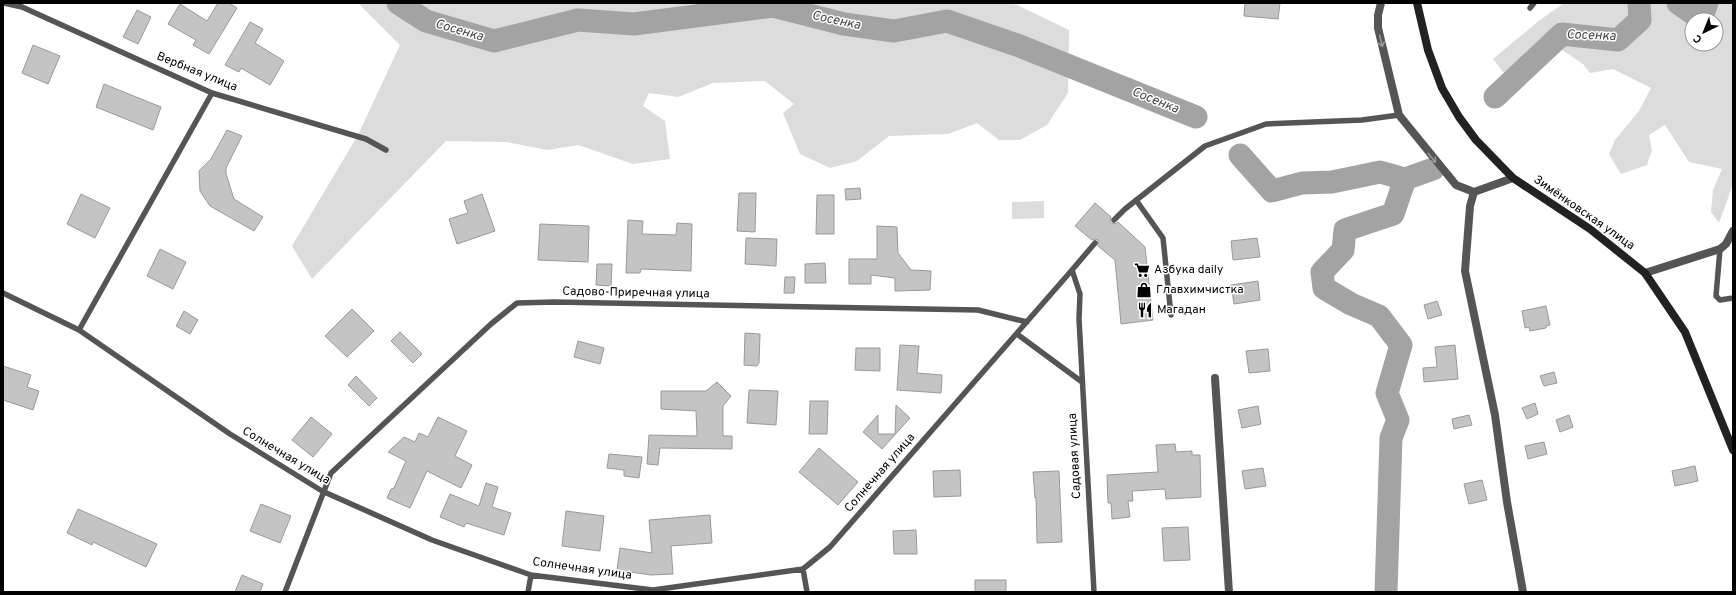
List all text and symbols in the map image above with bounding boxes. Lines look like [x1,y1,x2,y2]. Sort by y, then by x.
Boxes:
water label: Сосенка [810,8,862,34]
north arrow [1684,12,1724,52]
water label: Сосенка [433,16,485,46]
water label: Сосенка [1566,27,1616,45]
text: С [1691,31,1705,46]
one-way arrow [1378,34,1386,47]
street label: Вербная улица [154,49,240,95]
water label: Сосенка [1129,84,1181,118]
one-way arrow [1428,152,1437,163]
street label: Зимёнковская улица [1530,172,1638,254]
supermarket icon: Азбука daily [1133,261,1151,279]
place label: Азбука daily [1154,262,1223,278]
shop icon: Главхимчистка [1135,281,1153,299]
place label: Главхимчистка [1156,282,1244,298]
street label: Садово-Приречная улица [562,284,710,302]
restaurant icon: Магадан [1136,301,1154,319]
place label: Магадан [1157,302,1206,318]
street label: Садовая улица [1065,413,1085,499]
street label: Солнечная улица [239,423,333,489]
street label: Солнечная улица [841,430,919,516]
street label: Солнечная улица [531,554,633,584]

